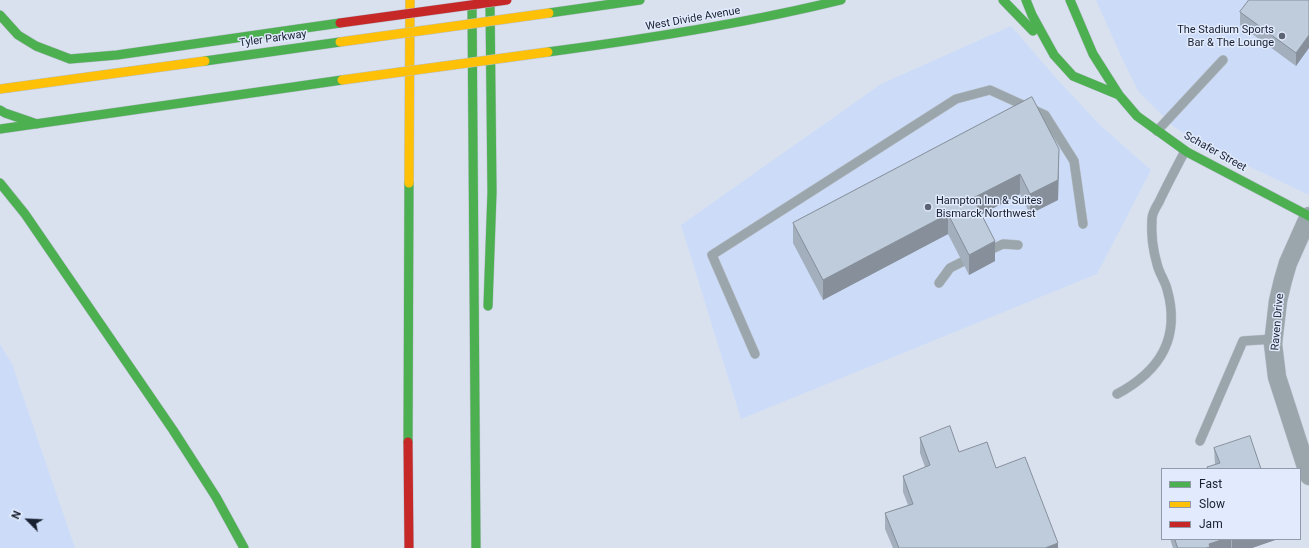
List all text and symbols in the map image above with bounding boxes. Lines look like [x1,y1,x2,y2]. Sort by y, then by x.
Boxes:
street label: West Divide Avenue [645,4,741,34]
place label: The Stadium Sports Bar & The Lounge [1177,23,1274,49]
street label: Tyler Parkway [238,28,308,50]
marker: The Stadium Sports Bar & The Lounge [1277,31,1287,41]
street label: Schafer Street [1181,129,1249,175]
place label: Hampton Inn & Suites Bismarck Northwest [936,194,1042,220]
marker: Hampton Inn & Suites Bismarck Northwest [923,202,933,212]
street label: Raven Drive [1269,293,1287,351]
legend [1161,468,1301,540]
text: Fast [1199,477,1222,491]
text: Slow [1199,497,1225,511]
north arrow [8,500,48,540]
text: N [9,509,24,521]
text: Jam [1199,517,1223,531]

